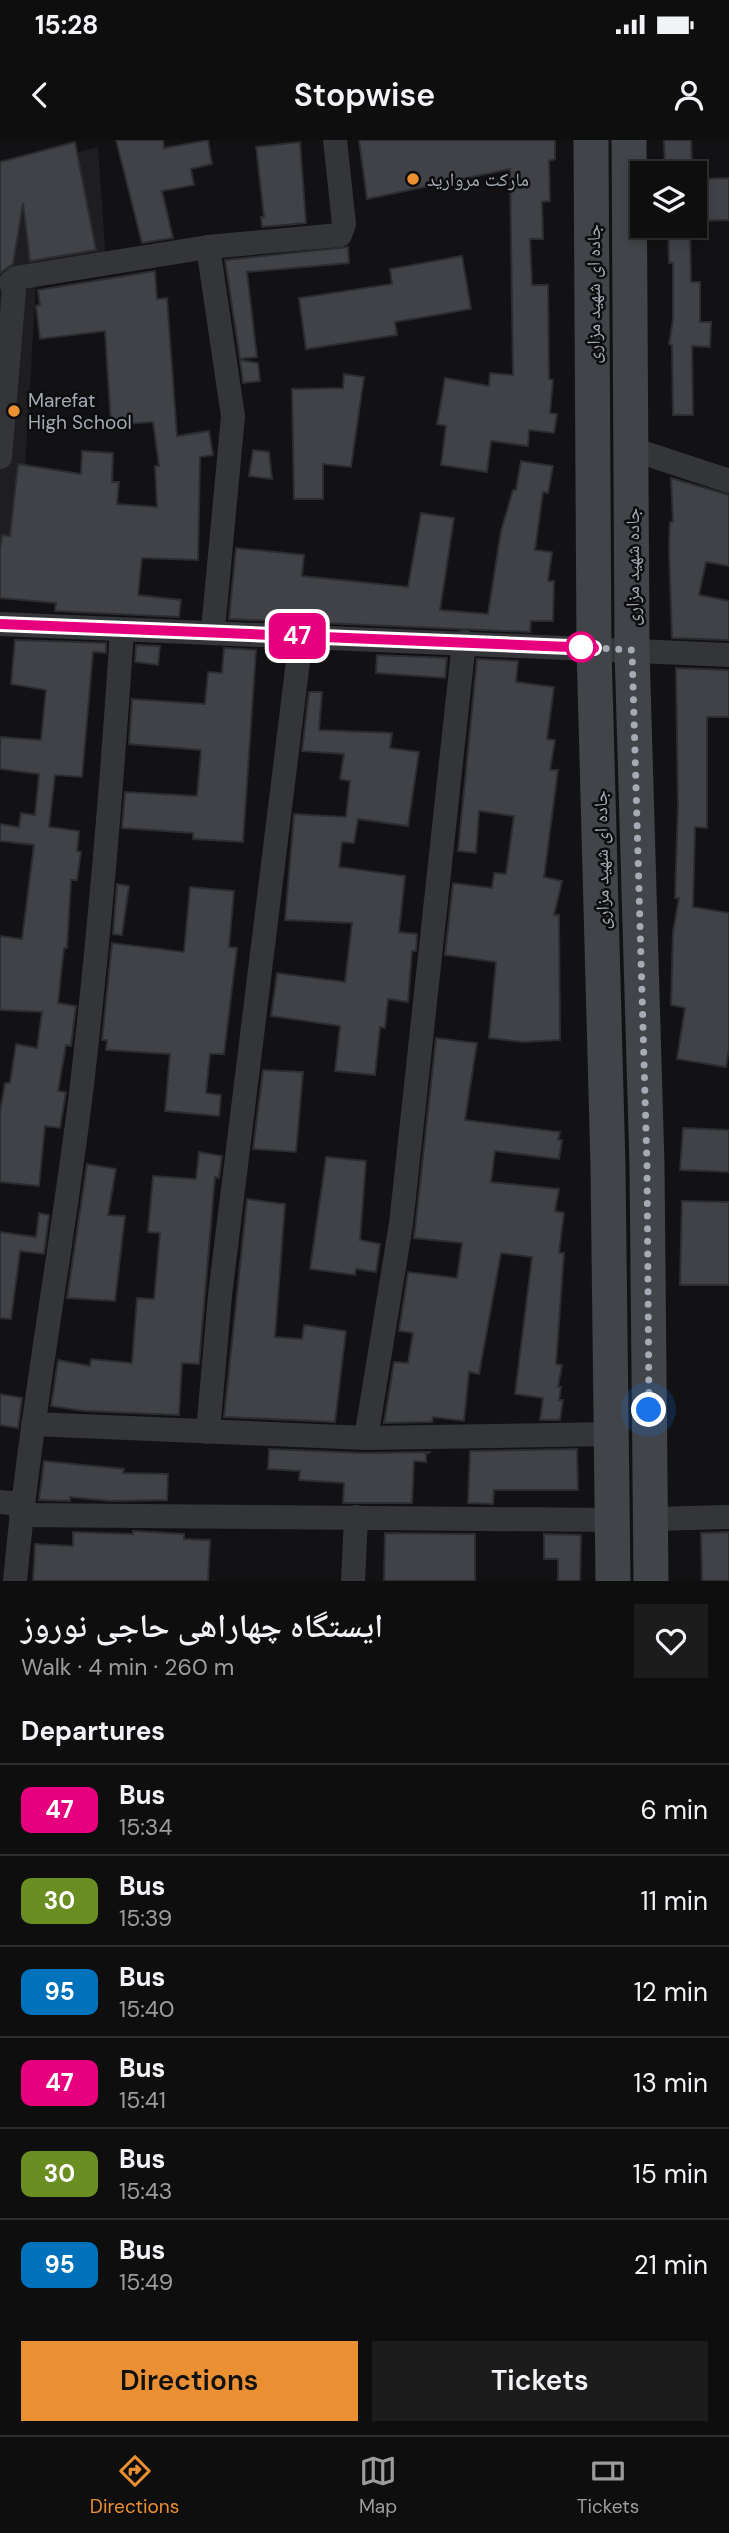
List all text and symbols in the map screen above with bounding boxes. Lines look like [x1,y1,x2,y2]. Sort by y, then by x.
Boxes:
text: 15:28 [35,8,99,42]
text: Stopwise [294,74,435,116]
icon: back [21,76,59,114]
icon: person [670,76,708,114]
map controls [630,161,707,238]
button: layers [630,161,707,238]
place label: مارکت مروارید [427,167,529,192]
marker: مارکت مروارید [405,171,421,187]
street label: جاده ای شهید مزاری [581,224,606,364]
place label: Marefat High School [28,388,132,435]
marker: Marefat High School [6,403,22,419]
street label: جاده شهید مزاری [620,508,645,626]
line badge: 47 [266,613,328,659]
text: 47 [283,620,311,651]
unlabelled marker [566,632,596,662]
street label: جاده ای شهید مزاری [588,790,615,930]
your location [631,1392,666,1427]
text: ایستگاه چهاراهی حاجی نوروز [21,1604,383,1647]
button: heart [634,1604,708,1678]
text: Walk · 4 min · 260 m [21,1652,234,1682]
text: Departures [21,1714,165,1748]
text: Bus [119,1778,165,1812]
text: 6 min [640,1793,708,1827]
text: 47 [45,1794,74,1825]
text: 15:34 [119,1812,172,1842]
text: Bus [119,1869,165,1903]
text: 11 min [641,1884,708,1918]
text: 30 [44,1885,75,1916]
text: 15:39 [119,1903,172,1933]
text: Bus [119,1960,165,1994]
text: 12 min [634,1975,708,2009]
text: 95 [44,1976,75,2007]
text: 15:40 [119,1994,175,2024]
text: Bus [119,2051,165,2085]
text: 13 min [633,2066,708,2100]
text: 47 [45,2067,74,2098]
text: 15:41 [119,2085,166,2115]
text: Bus [119,2142,165,2176]
text: 15 min [633,2157,708,2191]
text: 30 [44,2158,75,2189]
text: 15:43 [119,2176,172,2206]
text: Bus [119,2233,165,2267]
text: 21 min [634,2248,708,2282]
text: 95 [44,2249,75,2280]
text: 15:49 [119,2267,173,2297]
button: Directions [21,2341,358,2421]
button: Tickets [372,2341,708,2421]
tab: Directions [90,2452,179,2519]
tab: Map [359,2452,397,2519]
tab: Tickets [577,2452,639,2519]

